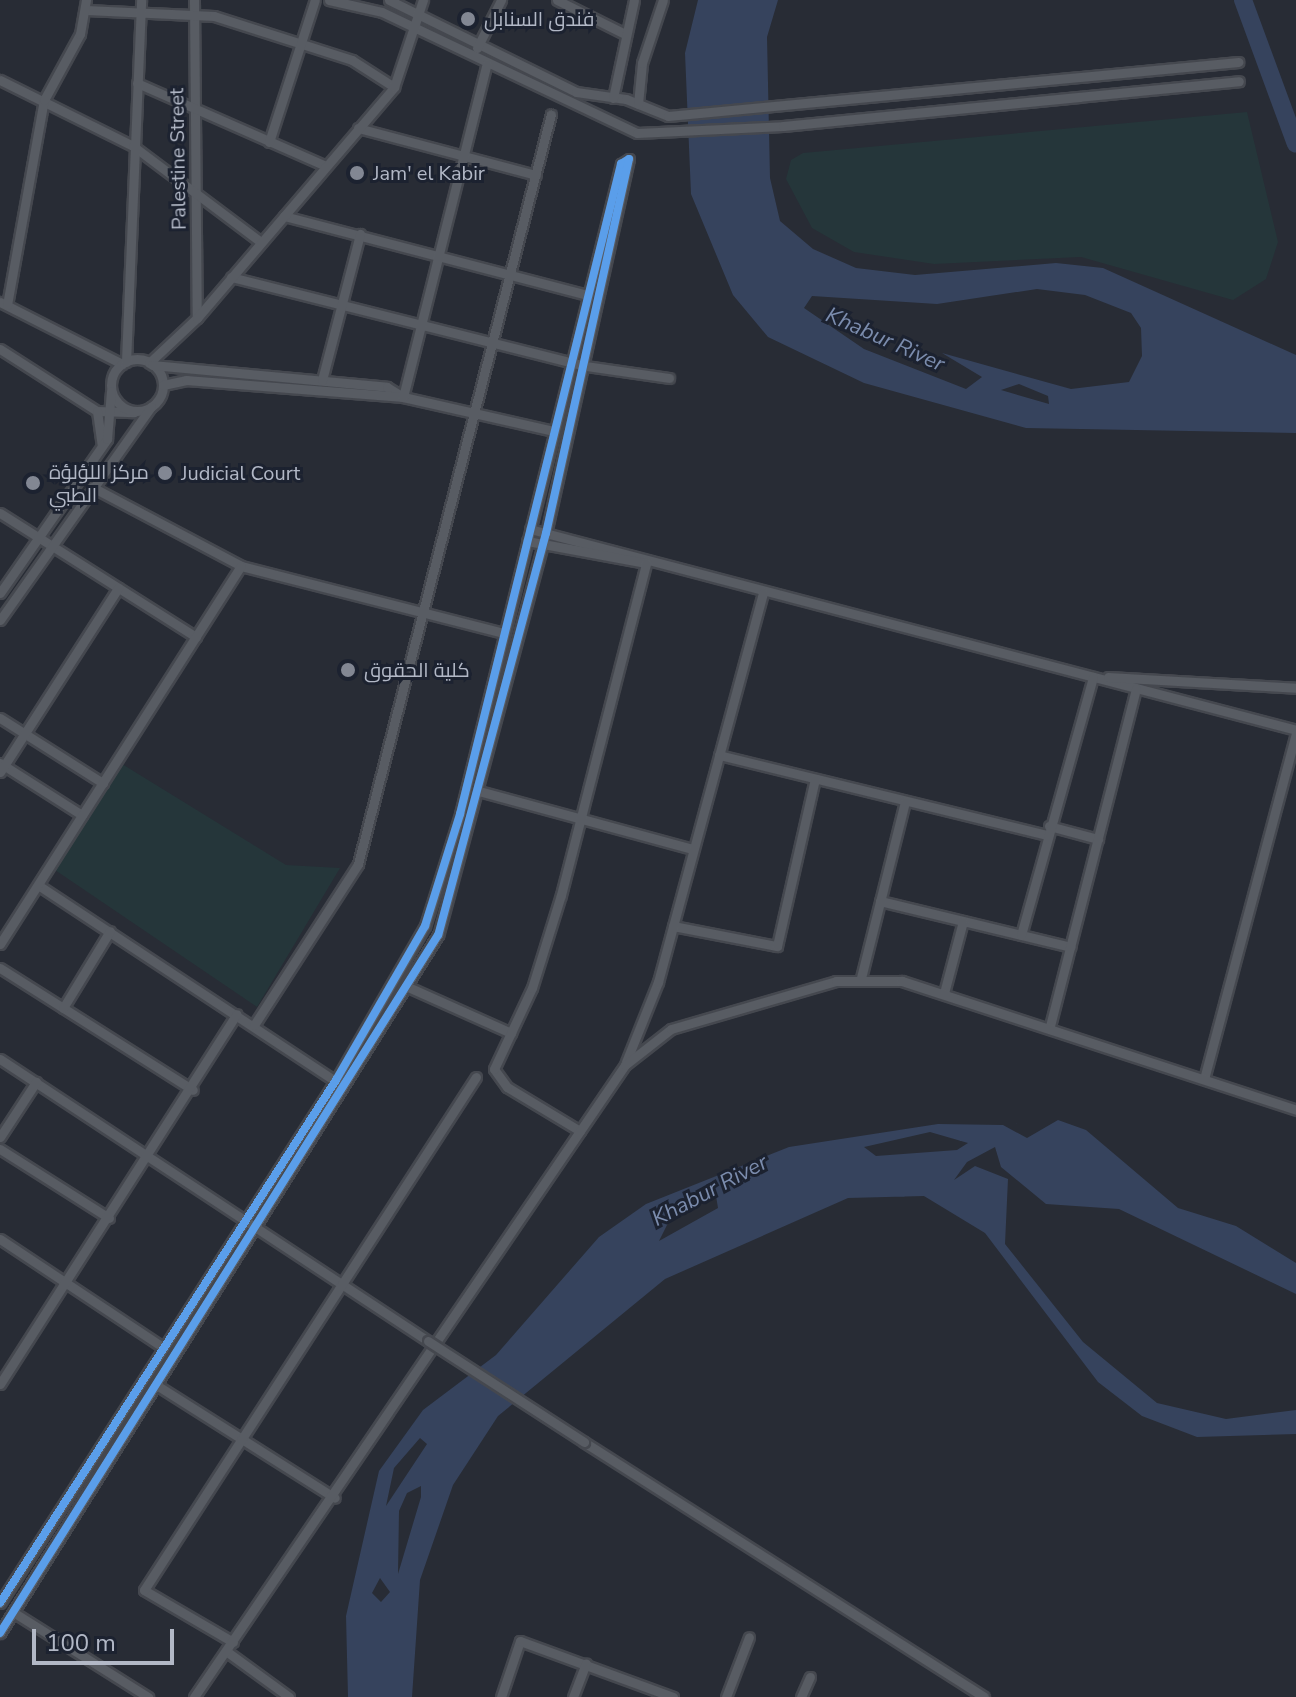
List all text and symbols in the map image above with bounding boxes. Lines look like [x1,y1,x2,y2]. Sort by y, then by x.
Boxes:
place label: فندق السنابل [484,7,594,31]
marker: فندق السنابل [459,10,477,28]
street label: Palestine Street [165,88,191,230]
place label: Jam' el Kabir [373,161,485,185]
marker: Jam' el Kabir [348,164,366,182]
water label: Khabur River [822,302,948,378]
place label: مركز اللؤلؤة الطبي [49,460,149,507]
place label: Judicial Court [181,461,300,485]
marker: Judicial Court [156,464,174,482]
marker: مركز اللؤلؤة الطبي [24,474,42,492]
place label: كلية الحقوق [364,658,470,682]
marker: كلية الحقوق [339,661,357,679]
water label: Khabur River [648,1149,772,1233]
scale bar [36,1613,178,1663]
text: 100 m [46,1627,116,1659]

